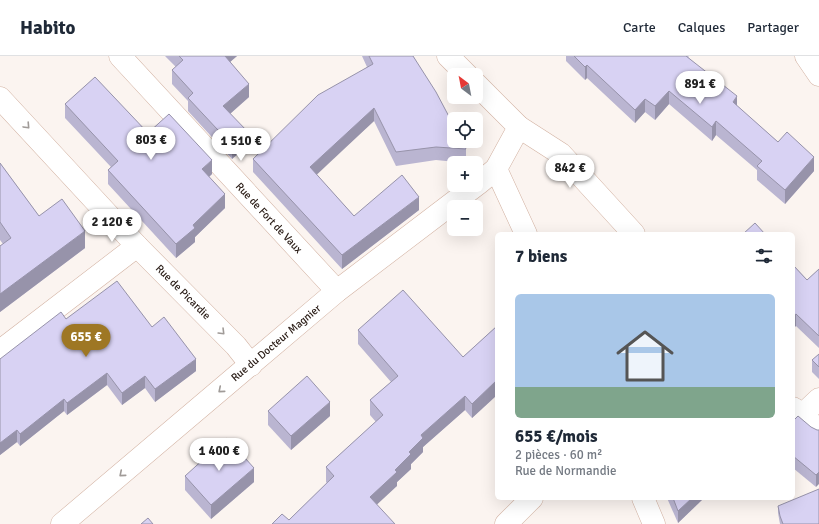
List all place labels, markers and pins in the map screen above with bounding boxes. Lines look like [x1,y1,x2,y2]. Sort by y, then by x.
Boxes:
pin: 891 € [672,71,728,105]
pin: 803 € [123,127,179,161]
pin: 1 510 € [204,128,278,162]
pin: 842 € [542,155,598,189]
pin: 2 120 € [75,209,149,243]
pin: 655 € [58,324,114,358]
pin: 1 400 € [182,438,256,472]

